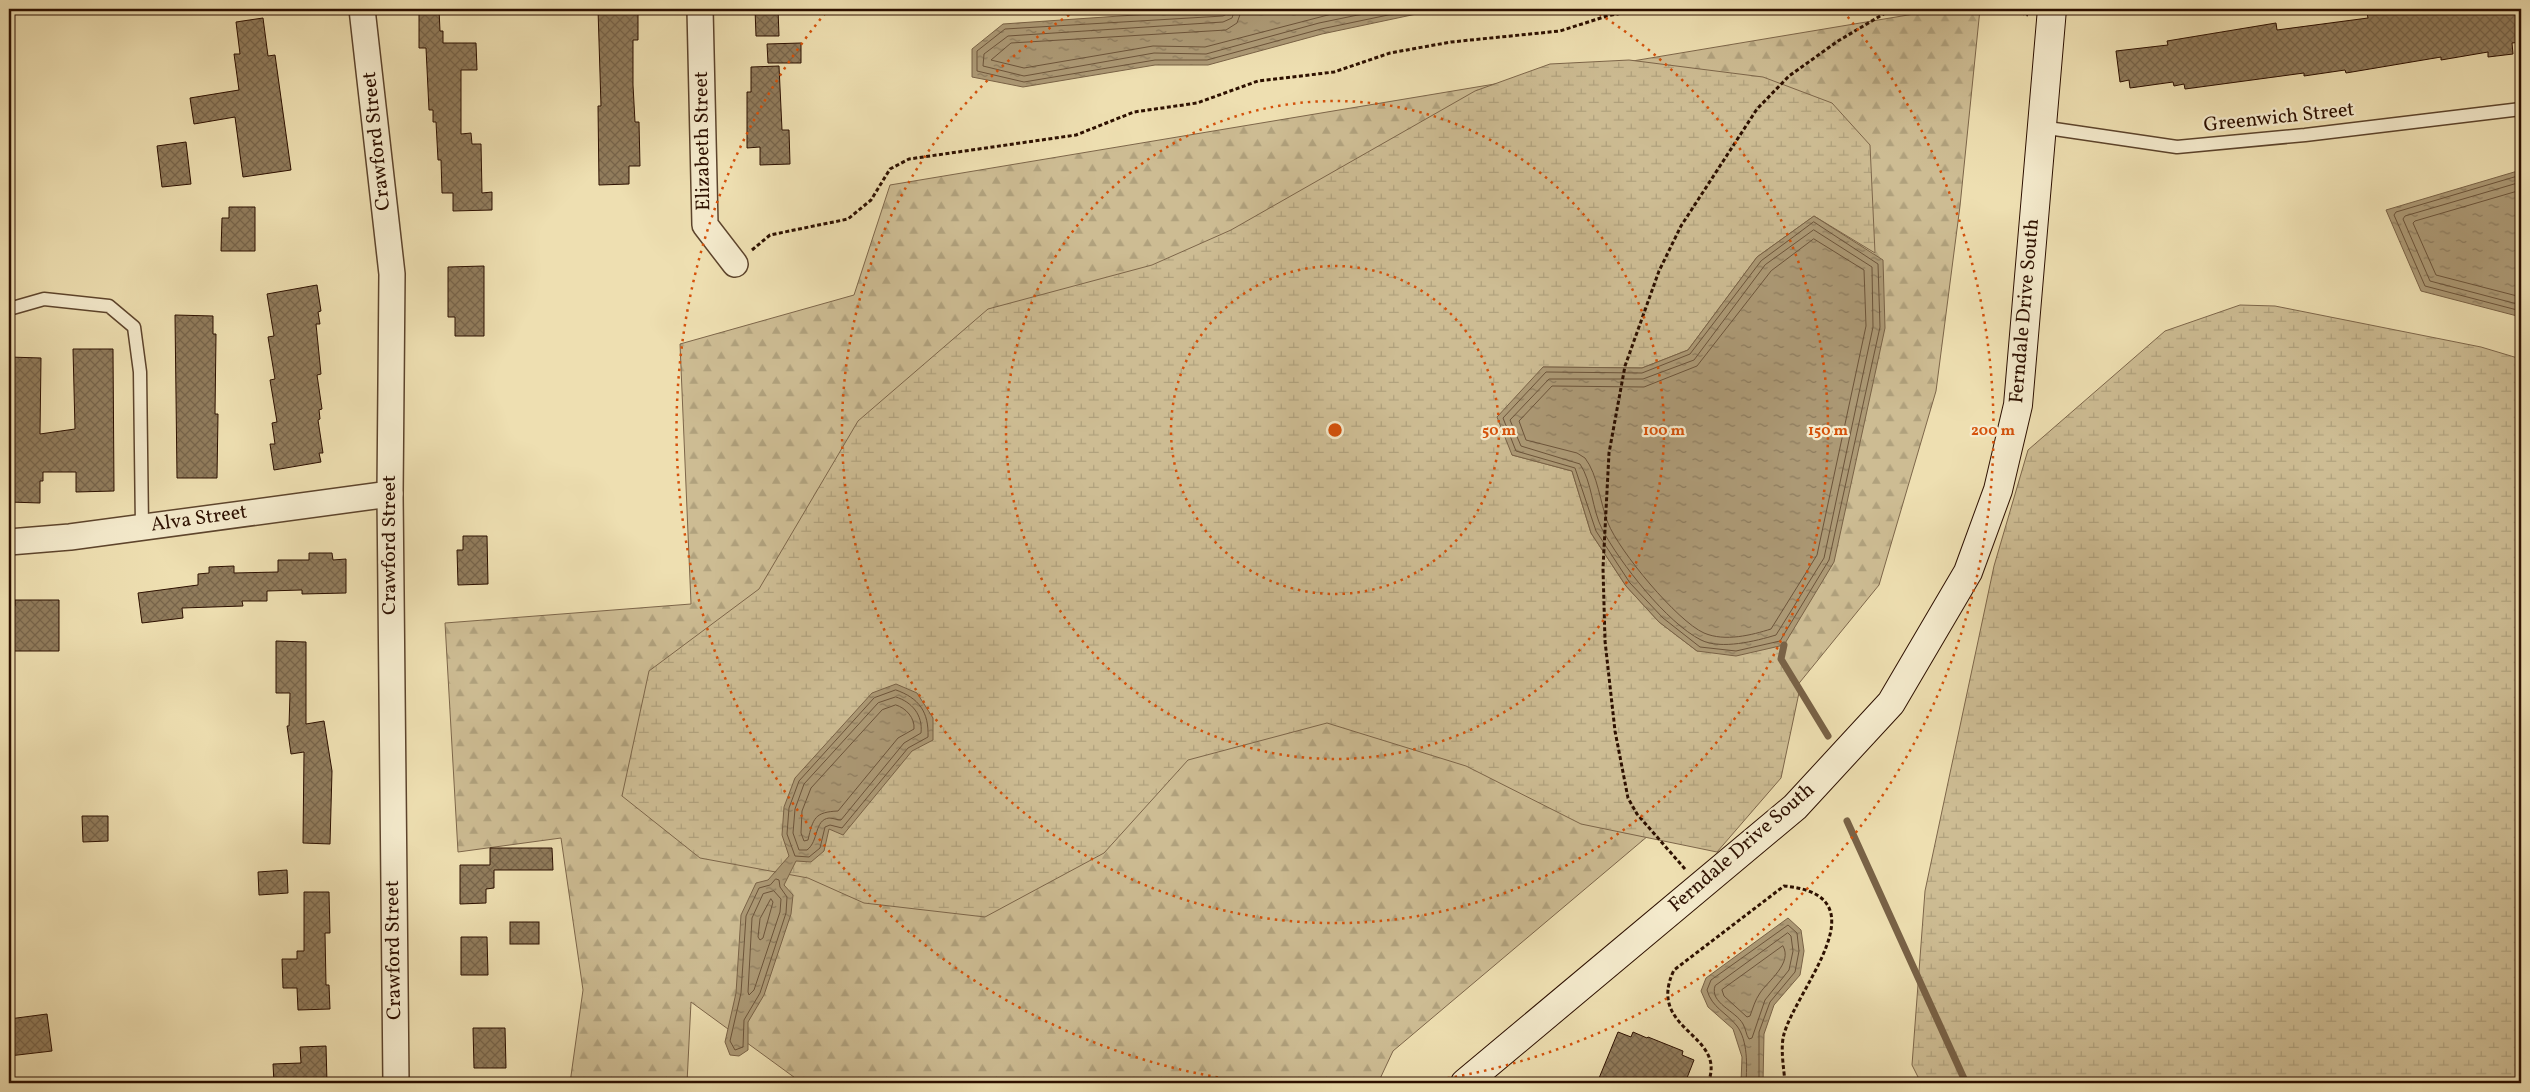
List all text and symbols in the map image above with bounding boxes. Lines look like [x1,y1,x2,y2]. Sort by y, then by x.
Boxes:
street label: Crawford Street [356,70,398,212]
street label: Elizabeth Street [688,71,718,211]
street label: Greenwich Street [2202,96,2356,140]
street label: Ferndale Drive South [2003,217,2047,405]
centre of rings [1326,421,1344,439]
text: 50 m [1482,421,1516,442]
text: 100 m [1643,421,1686,442]
text: 150 m [1808,421,1848,442]
text: 200 m [1971,421,2015,442]
street label: Crawford Street [376,475,404,615]
street label: Alva Street [149,498,249,540]
street label: Ferndale Drive South [1663,777,1821,919]
street label: Crawford Street [379,880,409,1020]

